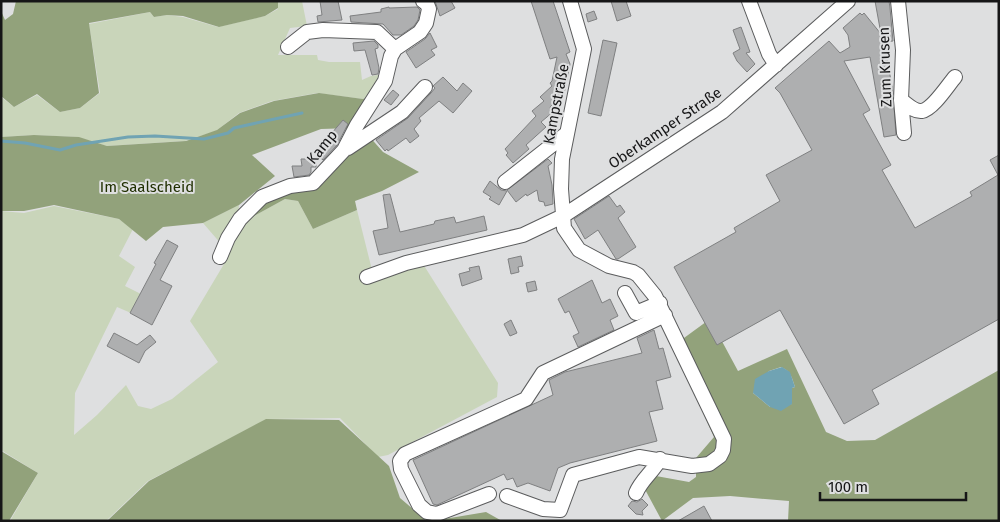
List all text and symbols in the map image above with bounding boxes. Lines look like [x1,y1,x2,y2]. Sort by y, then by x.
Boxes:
street label: Zum Krusen [875,26,895,108]
street label: Kampstraße [539,62,573,146]
street label: Oberkamper Straße [605,83,725,173]
street label: Kamp [303,126,341,168]
park label: Im Saalscheid [100,178,194,196]
scale bar [820,470,966,502]
text: 100 m [828,478,868,496]

